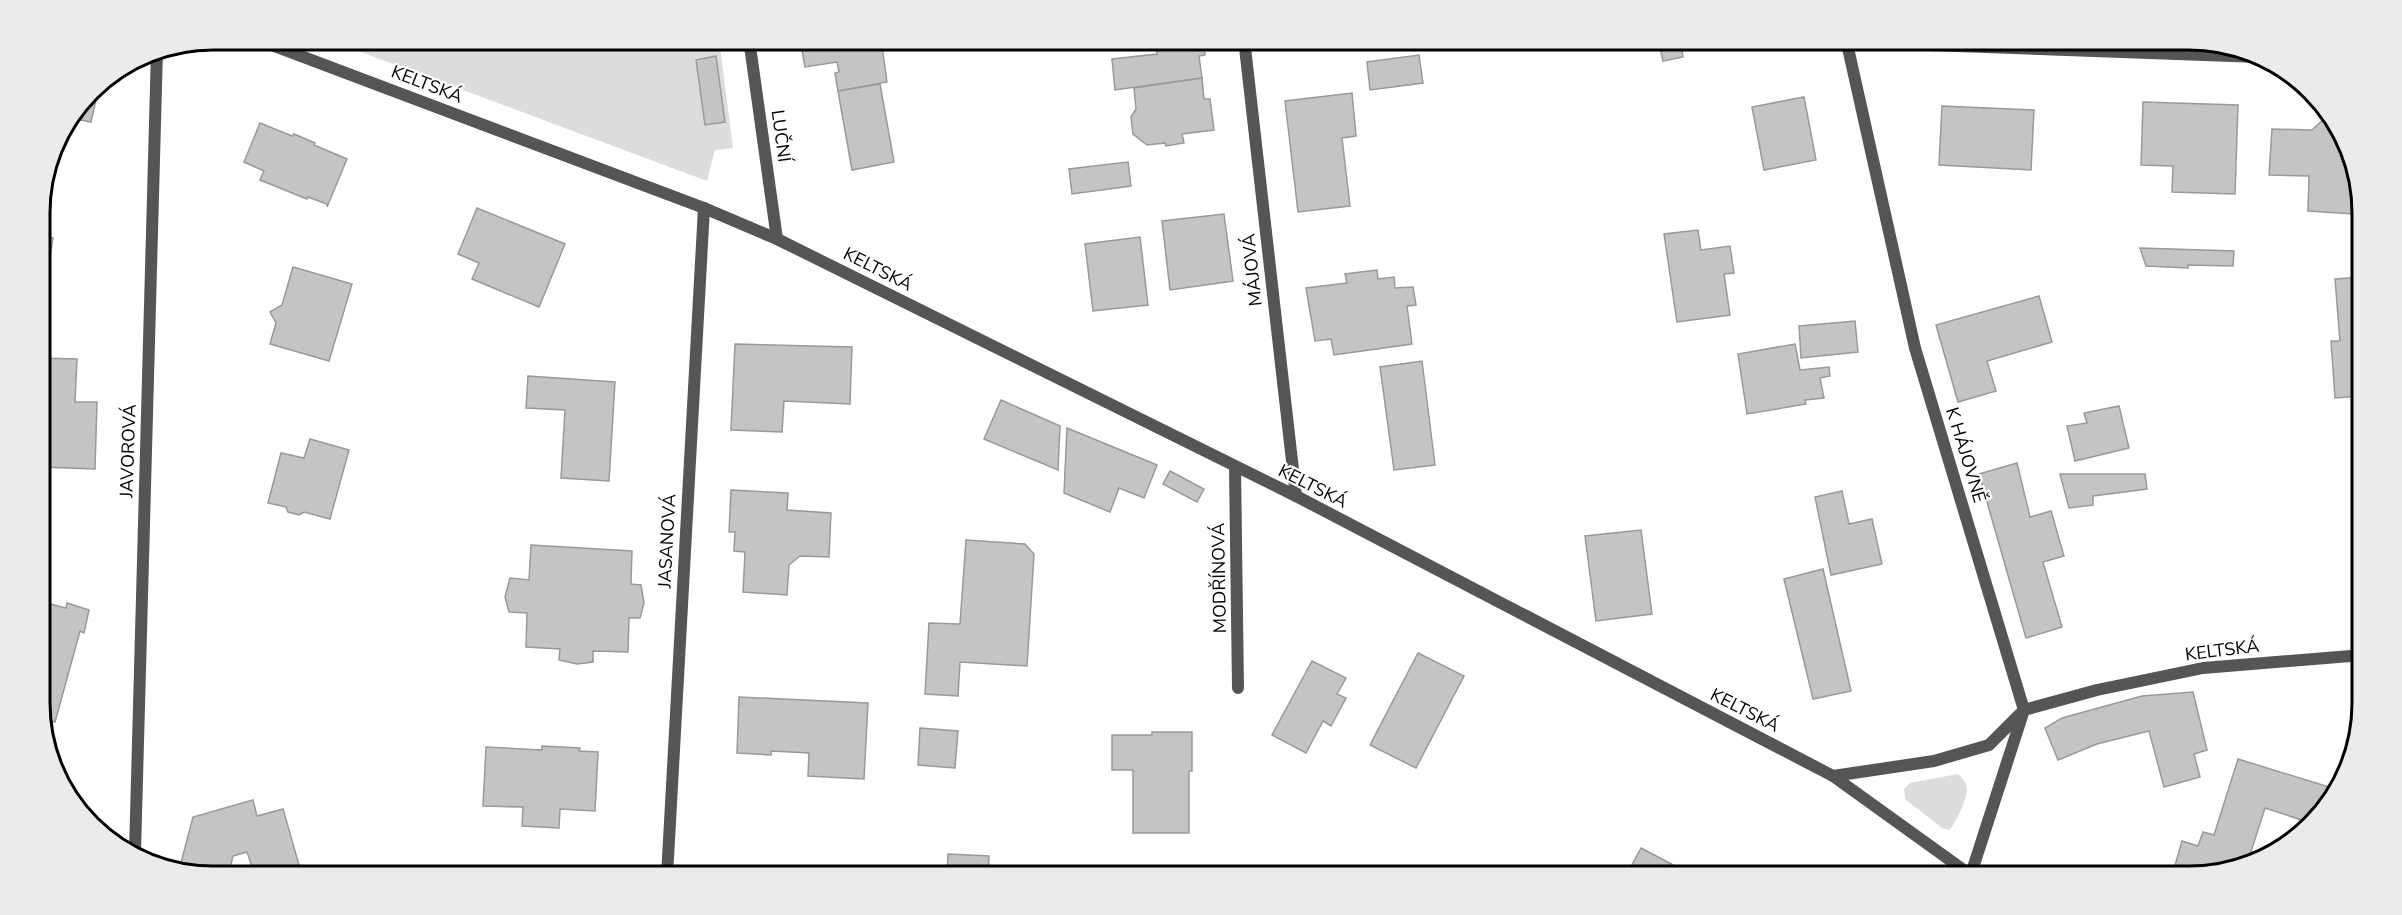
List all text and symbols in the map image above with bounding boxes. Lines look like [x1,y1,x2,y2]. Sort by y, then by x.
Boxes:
street label: KELTSKÁ [388,59,466,109]
street label: LUČNÍ [765,108,797,165]
street label: MÁJOVÁ [1236,233,1268,307]
street label: KELTSKÁ [839,241,917,297]
street label: JAVOROVÁ [114,404,142,499]
street label: K HÁJOVNĚ [1940,404,1992,506]
street label: KELTSKÁ [1274,458,1352,514]
street label: JASANOVÁ [652,493,681,590]
street label: MODŘÍNOVÁ [1206,523,1232,633]
street label: KELTSKÁ [2184,634,2260,666]
street label: KELTSKÁ [1706,682,1784,738]

